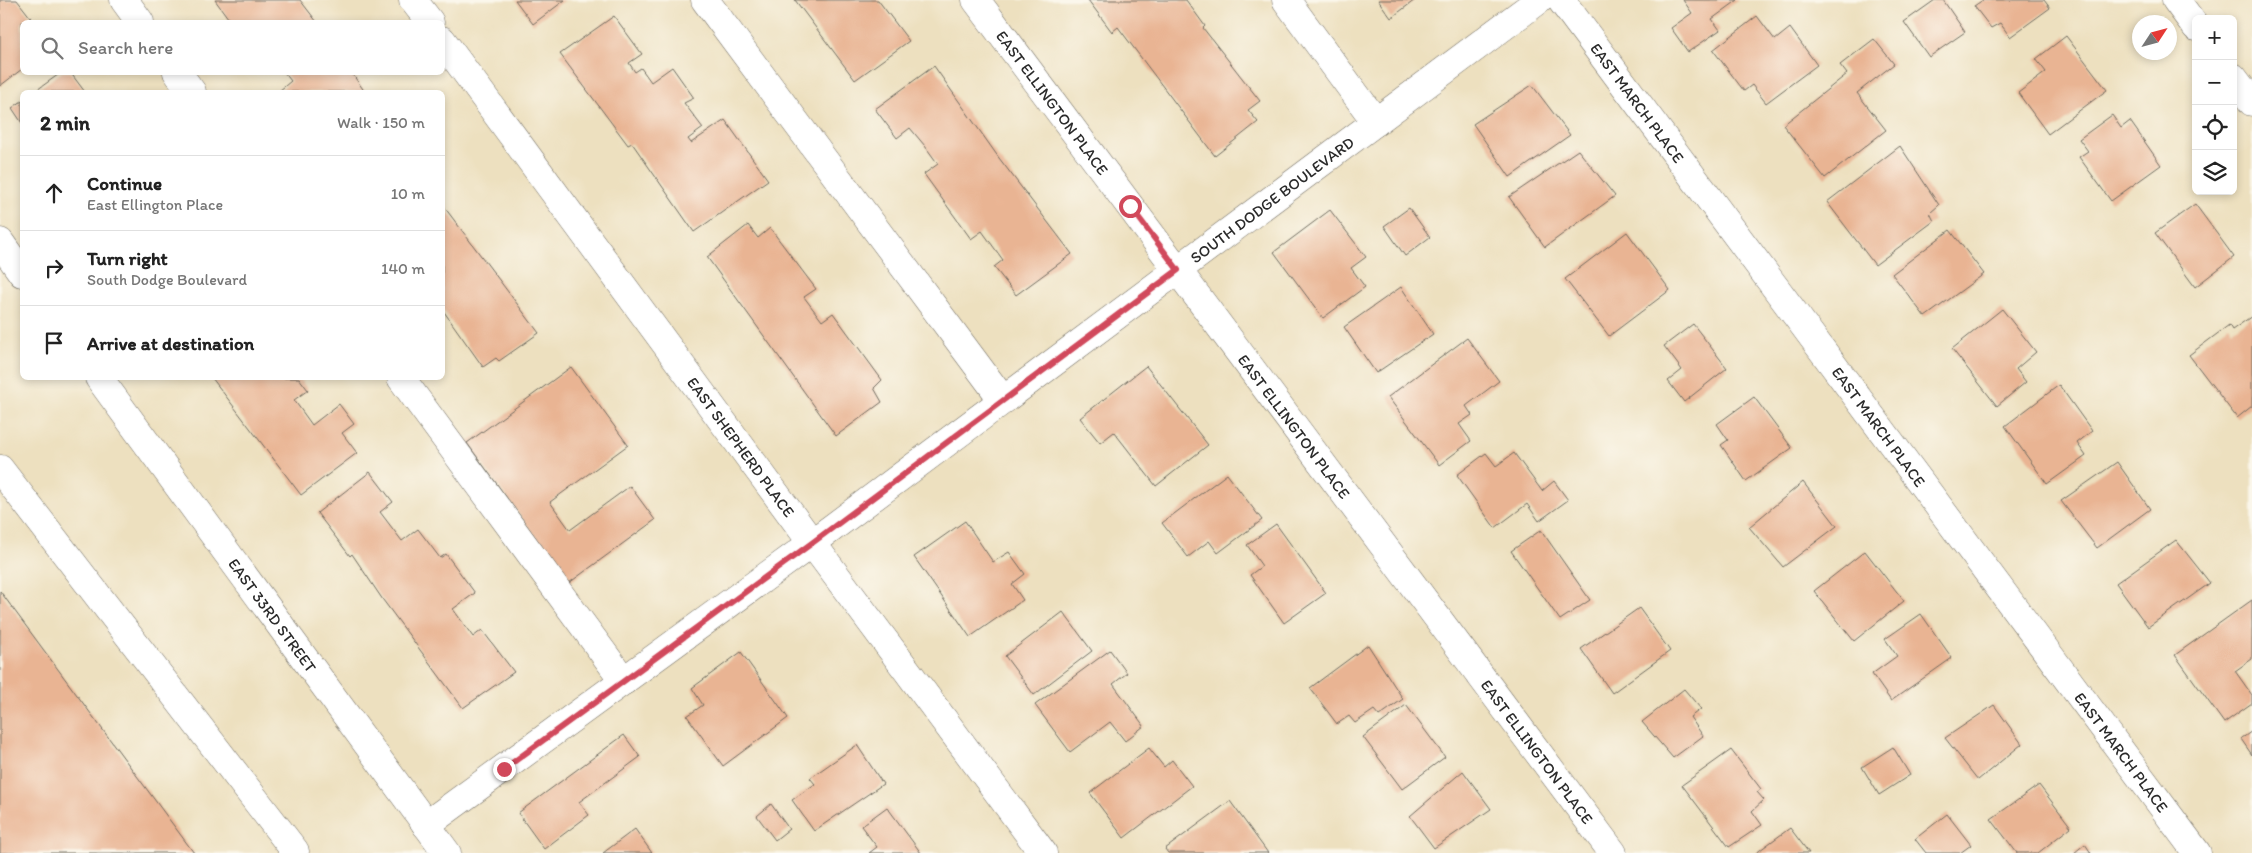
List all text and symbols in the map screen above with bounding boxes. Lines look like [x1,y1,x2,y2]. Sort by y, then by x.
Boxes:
north arrow [2132,15,2177,60]
map controls [2192,15,2237,195]
button: + [2192,15,2237,60]
search box [20,20,445,75]
street label: EAST ELLINGTON PLACE [992,27,1113,179]
icon: search [38,34,66,62]
text: Search here [78,36,173,59]
street label: EAST MARCH PLACE [1587,39,1688,166]
button: − [2192,60,2237,105]
button: locate [2192,105,2237,150]
text: 2 min [40,110,90,135]
text: Walk · 150 m [337,113,425,132]
street label: SOUTH DODGE BOULEVARD [1186,132,1358,267]
button: layers [2192,150,2237,195]
text: Continue [87,172,162,195]
icon: ahead [40,179,68,207]
text: 10 m [391,184,425,203]
text: East Ellington Place [87,195,223,214]
route start [1119,195,1142,218]
text: Turn right [87,247,168,270]
icon: right [40,254,68,282]
text: 140 m [381,259,425,278]
text: South Dodge Boulevard [87,270,247,289]
icon: arrive [40,329,68,357]
text: Arrive at destination [87,332,254,355]
street label: EAST ELLINGTON PLACE [1234,350,1355,502]
street label: EAST MARCH PLACE [1828,363,1930,490]
street label: EAST SHEPHERD PLACE [684,373,799,521]
street label: EAST 33RD STREET [225,554,321,676]
street label: EAST ELLINGTON PLACE [1477,676,1597,828]
street label: EAST MARCH PLACE [2071,688,2173,816]
route end [493,758,516,781]

